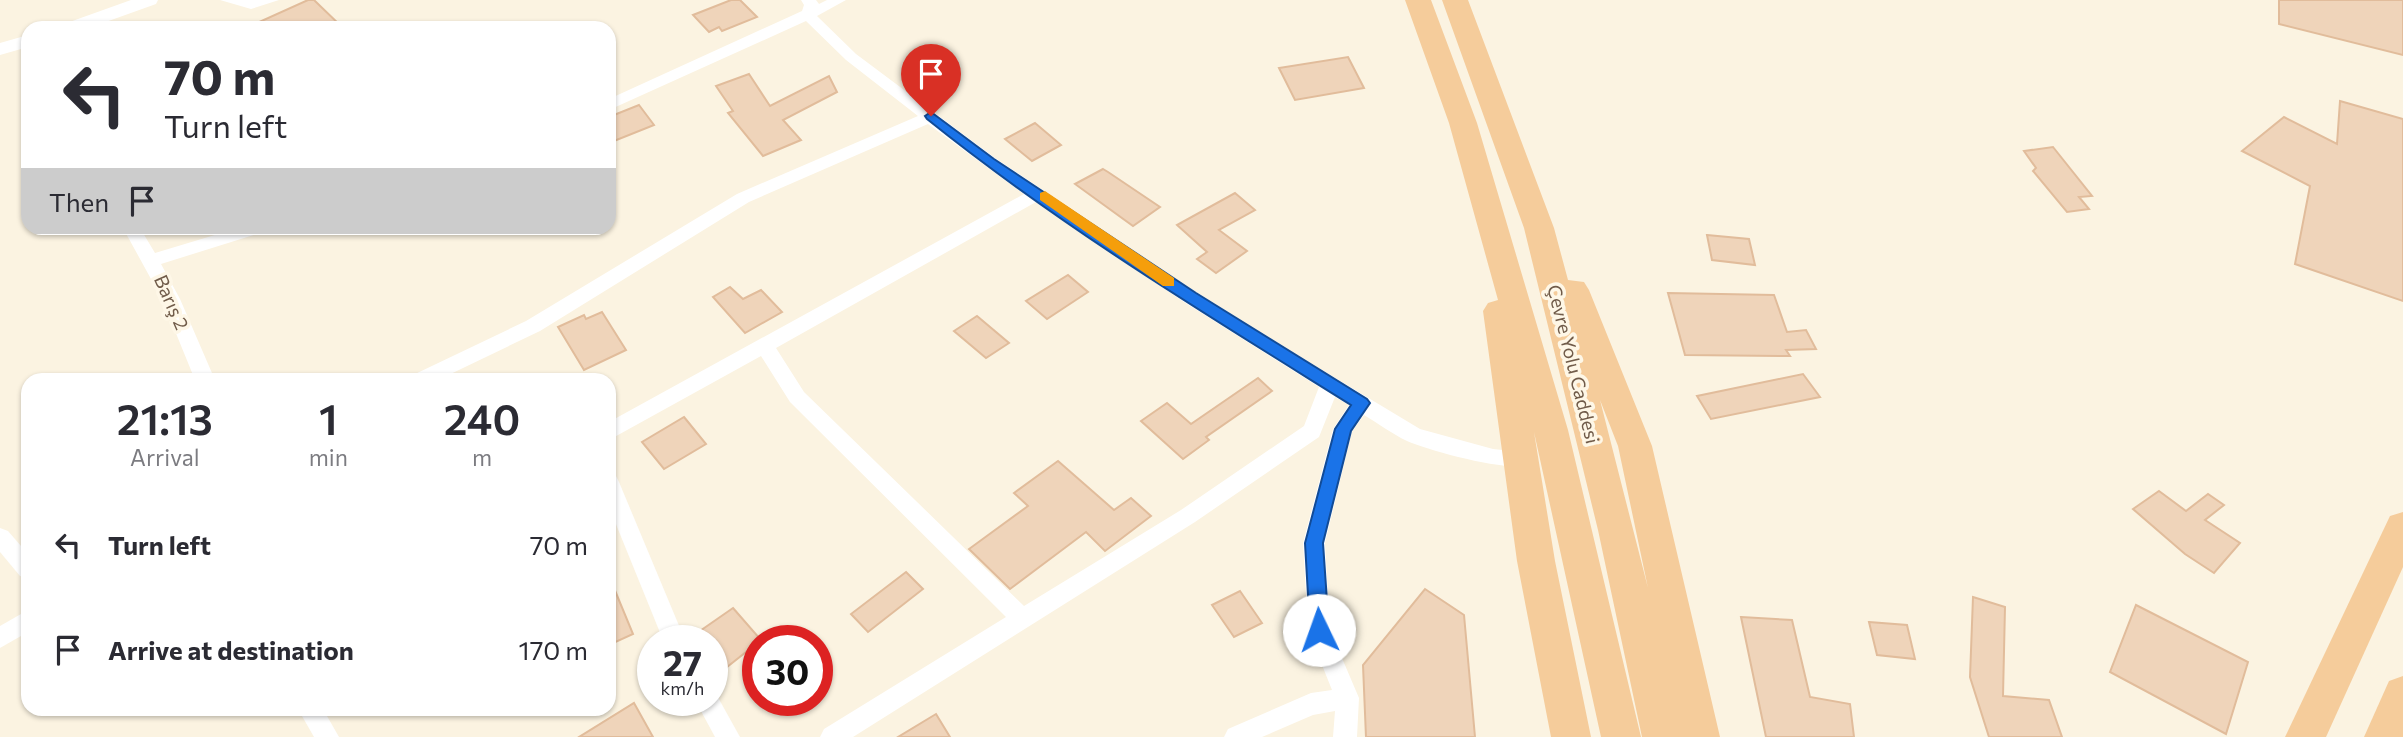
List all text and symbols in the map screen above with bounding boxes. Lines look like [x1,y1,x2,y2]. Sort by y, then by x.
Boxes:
pin [901,44,961,116]
text: 70 m [164,45,275,105]
icon: left [49,49,140,140]
icon: arrive [912,55,950,93]
text: Turn left [164,105,288,145]
icon: arrive [123,182,161,220]
text: Then [49,186,109,217]
street label: Barış 2 [150,271,194,333]
street label: Çevre Yolu Caddesi [1543,282,1605,446]
text: 21:13 [117,392,213,444]
text: 1 [319,392,338,444]
text: 240 [444,392,520,444]
text: Arrival [130,443,200,471]
text: min [309,443,348,471]
text: m [472,443,492,471]
icon: left [49,526,87,564]
text: Turn left [108,529,211,560]
text: 70 m [530,529,588,560]
position arrow [1282,593,1356,667]
speed limit sign: 30 [742,625,833,716]
icon: arrive [49,631,87,669]
text: Arrive at destination [108,634,354,665]
text: 170 m [519,634,588,665]
text: 27 [663,640,702,683]
text: km/h [661,677,704,699]

